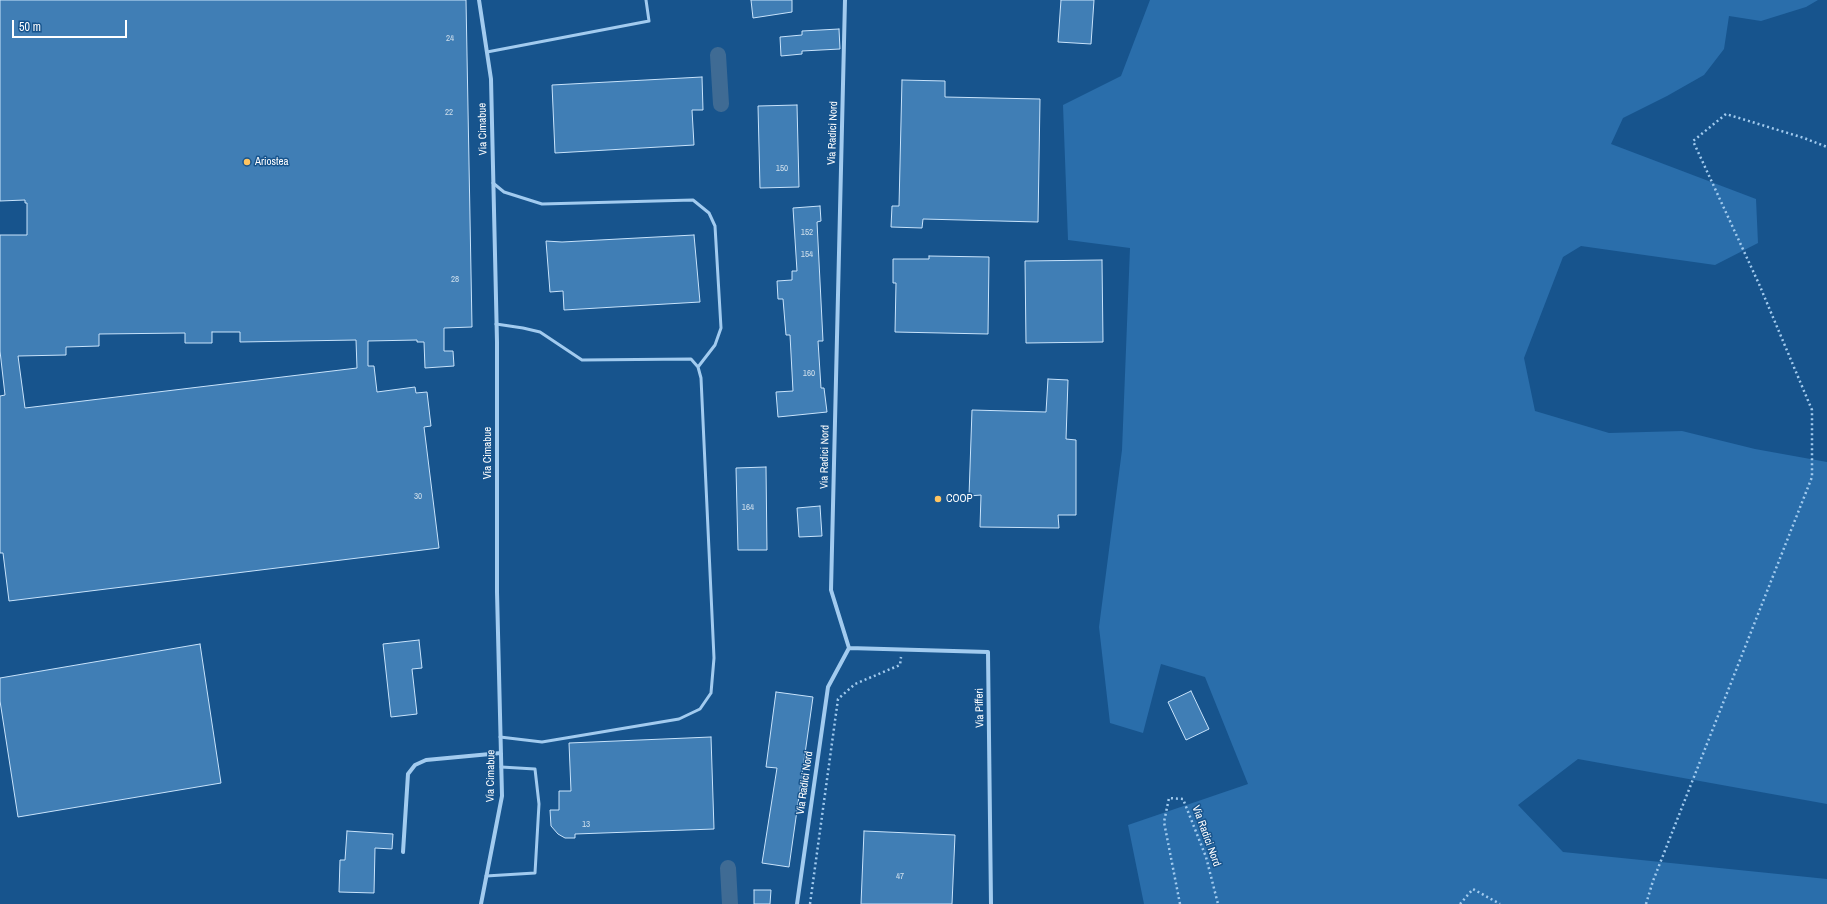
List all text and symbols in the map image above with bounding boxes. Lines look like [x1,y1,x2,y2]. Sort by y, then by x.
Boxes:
scale bar [14,12,129,38]
text: 50 m [19,19,41,35]
house number: 24 [446,34,454,44]
street label: Via Radici Nord [825,101,841,165]
street label: Via Cimabue [476,103,490,155]
house number: 22 [445,108,453,118]
place label: Ariostea [255,155,289,169]
marker: Ariostea [242,157,252,167]
house number: 150 [776,164,788,174]
house number: 152 [801,228,813,238]
house number: 154 [801,250,813,260]
house number: 28 [451,275,459,285]
house number: 160 [803,369,815,379]
street label: Via Radici Nord [818,425,832,489]
street label: Via Cimabue [481,427,495,479]
house number: 30 [414,492,422,502]
place label: COOP [946,492,973,506]
marker: COOP [933,494,943,504]
house number: 164 [742,503,754,513]
street label: Via Pifferi [973,688,987,728]
street label: Via Cimabue [484,750,498,802]
street label: Via Radici Nord [794,750,816,816]
street label: Via Radici Nord [1189,804,1223,868]
house number: 13 [582,820,590,830]
house number: 47 [896,872,904,882]

